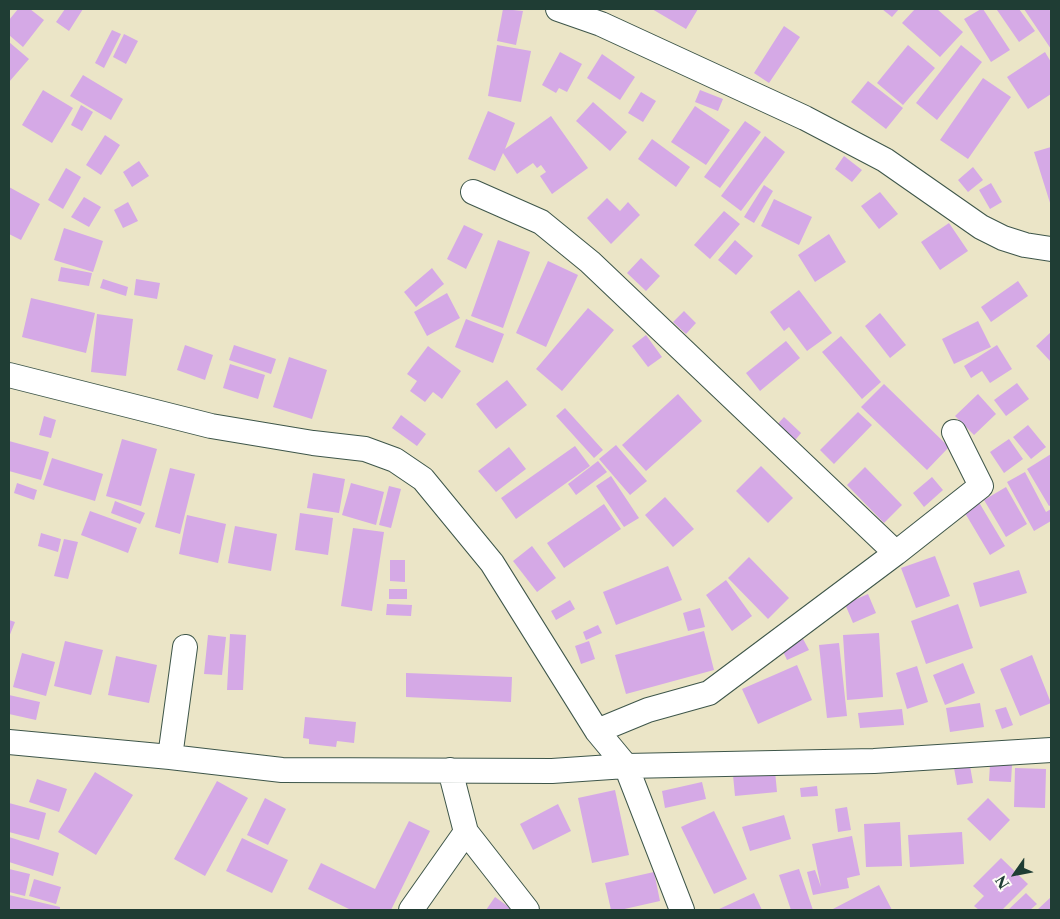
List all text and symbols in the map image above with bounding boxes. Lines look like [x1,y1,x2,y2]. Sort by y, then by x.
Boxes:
north arrow [990,849,1040,899]
text: N [992,872,1013,892]

